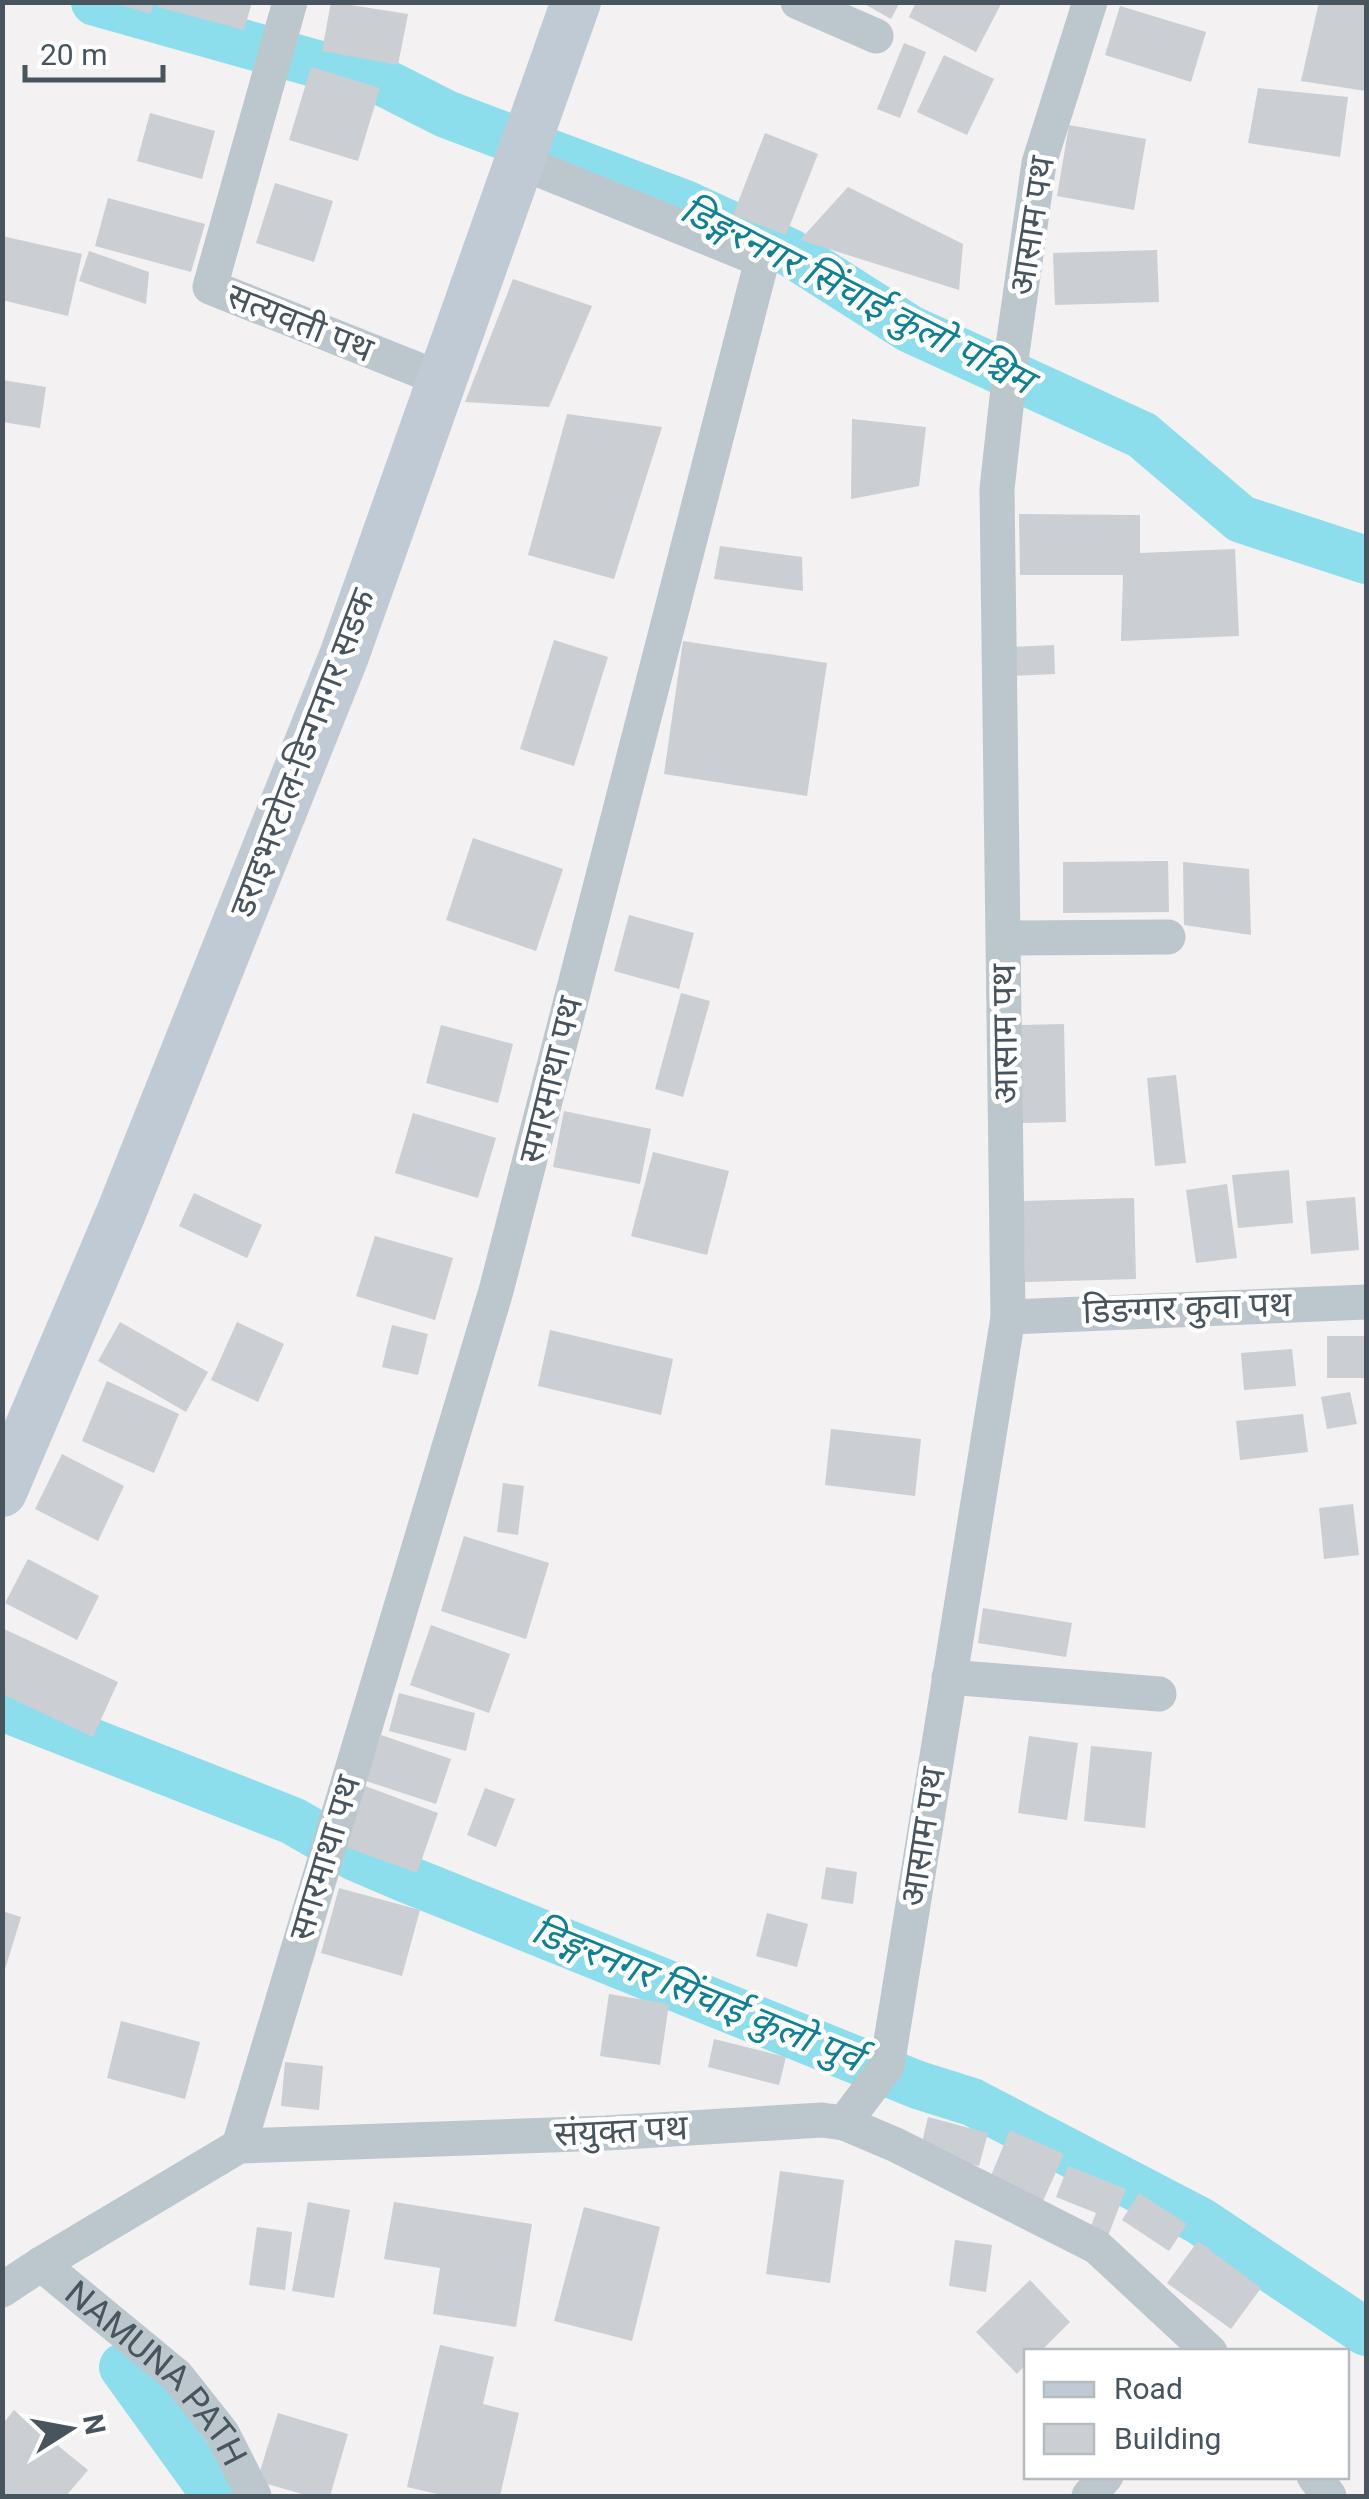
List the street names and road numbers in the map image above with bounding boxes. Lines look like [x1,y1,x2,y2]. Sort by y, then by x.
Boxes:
street label: आसाम पथ [1001,153,1063,299]
street label: सत्यवती पथ [221,275,379,371]
street label: डराइभरटोल-डिन्गनगर सडक [221,583,385,923]
street label: आसाम पथ [983,963,1027,1105]
street label: सगरमाथा पथ [511,992,592,1167]
street label: डिङग्गर कुवा पथ [1082,1284,1293,1332]
street label: आसाम पथ [892,1764,954,1910]
street label: सगरमाथा पथ [281,1770,370,1945]
street label: संयुक्त पथ [553,2107,689,2155]
street label: NAMUNA PATH [52,2273,250,2481]

